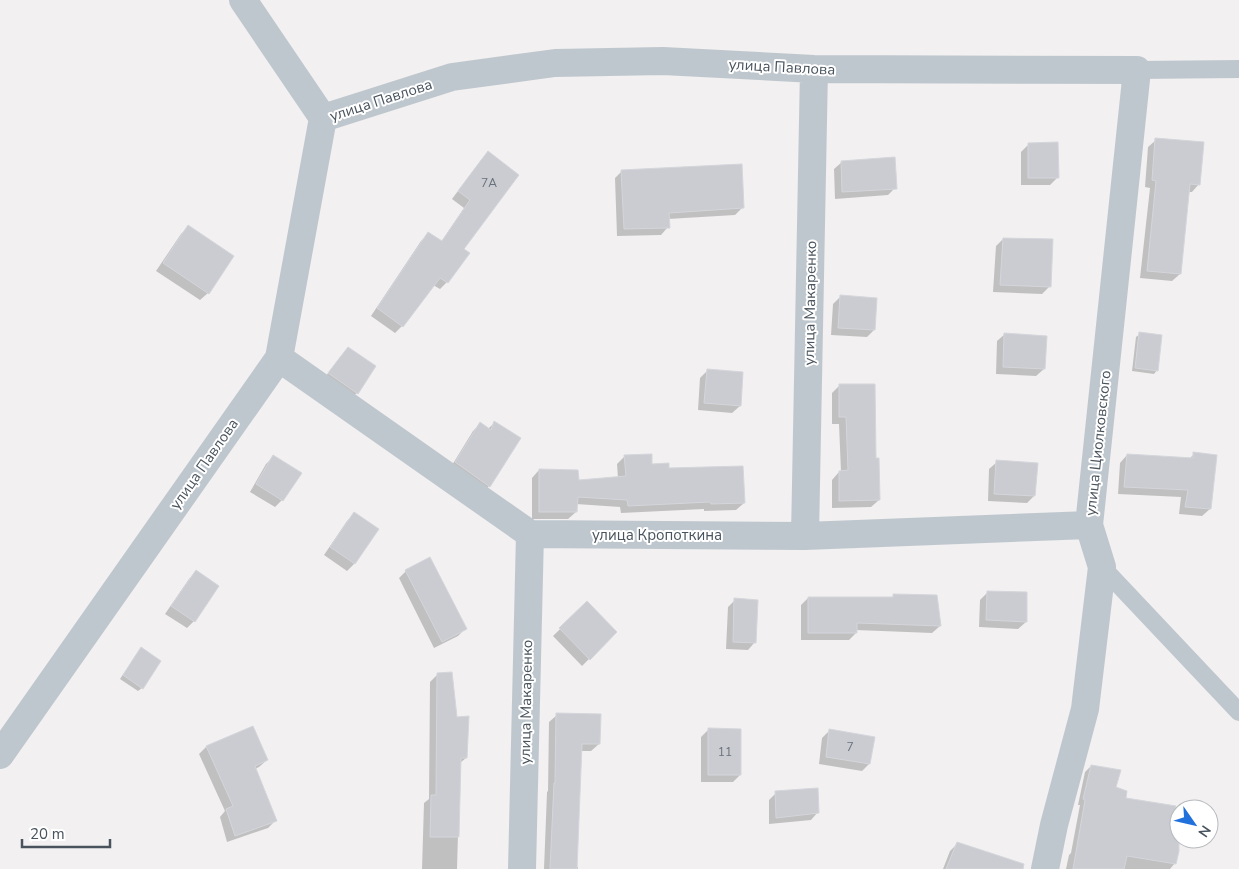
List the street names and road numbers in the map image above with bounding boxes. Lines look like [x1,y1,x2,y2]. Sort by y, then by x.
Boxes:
street label: улица Павлова [728,54,836,80]
street label: улица Павлова [327,74,435,126]
street label: улица Макаренко [799,240,821,366]
street label: улица Циолковского [1080,369,1116,517]
street label: улица Павлова [165,415,243,513]
street label: улица Кропоткина [592,525,722,545]
street label: улица Макаренко [515,639,537,765]

